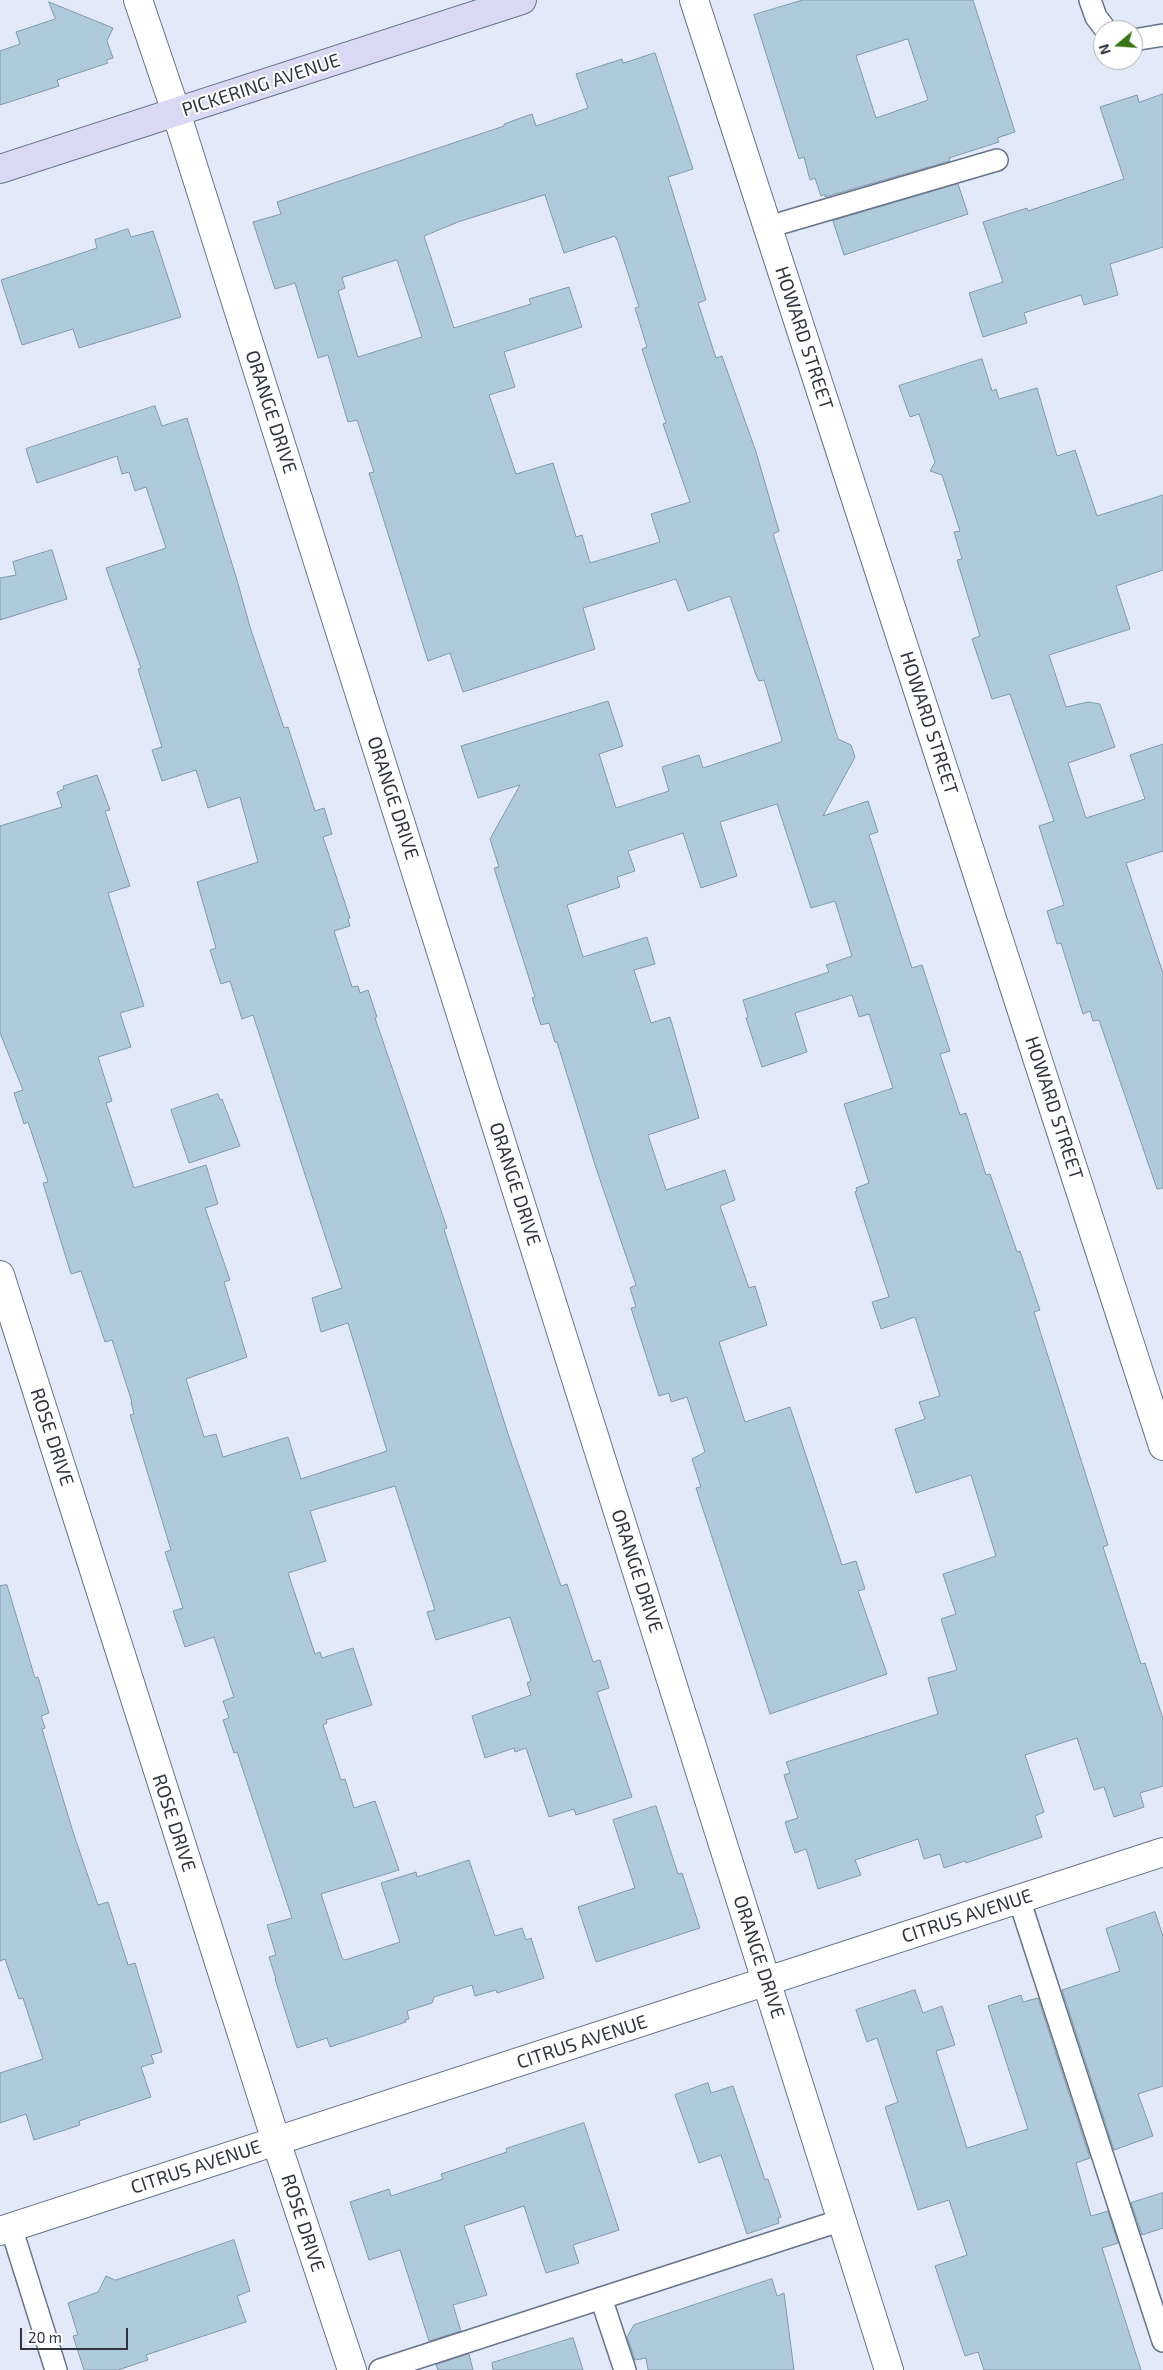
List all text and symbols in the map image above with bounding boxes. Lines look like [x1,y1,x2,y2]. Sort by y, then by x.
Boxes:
north arrow [1093,20,1143,70]
text: N [1095,42,1114,57]
street label: PICKERING AVENUE [179,49,343,121]
street label: HOWARD STREET [770,264,838,412]
street label: ORANGE DRIVE [240,348,302,476]
street label: HOWARD STREET [895,649,963,797]
street label: ORANGE DRIVE [362,734,424,862]
street label: HOWARD STREET [1020,1034,1088,1182]
street label: ORANGE DRIVE [484,1120,546,1248]
street label: ROSE DRIVE [25,1385,79,1489]
street label: ORANGE DRIVE [606,1507,668,1635]
street label: ROSE DRIVE [147,1771,201,1875]
street label: CITRUS AVENUE [899,1884,1035,1948]
street label: ORANGE DRIVE [728,1893,790,2021]
street label: CITRUS AVENUE [514,2010,650,2074]
street label: CITRUS AVENUE [128,2135,264,2199]
street label: ROSE DRIVE [276,2171,330,2275]
scale bar [22,2318,130,2350]
text: 20 m [28,2328,62,2346]

